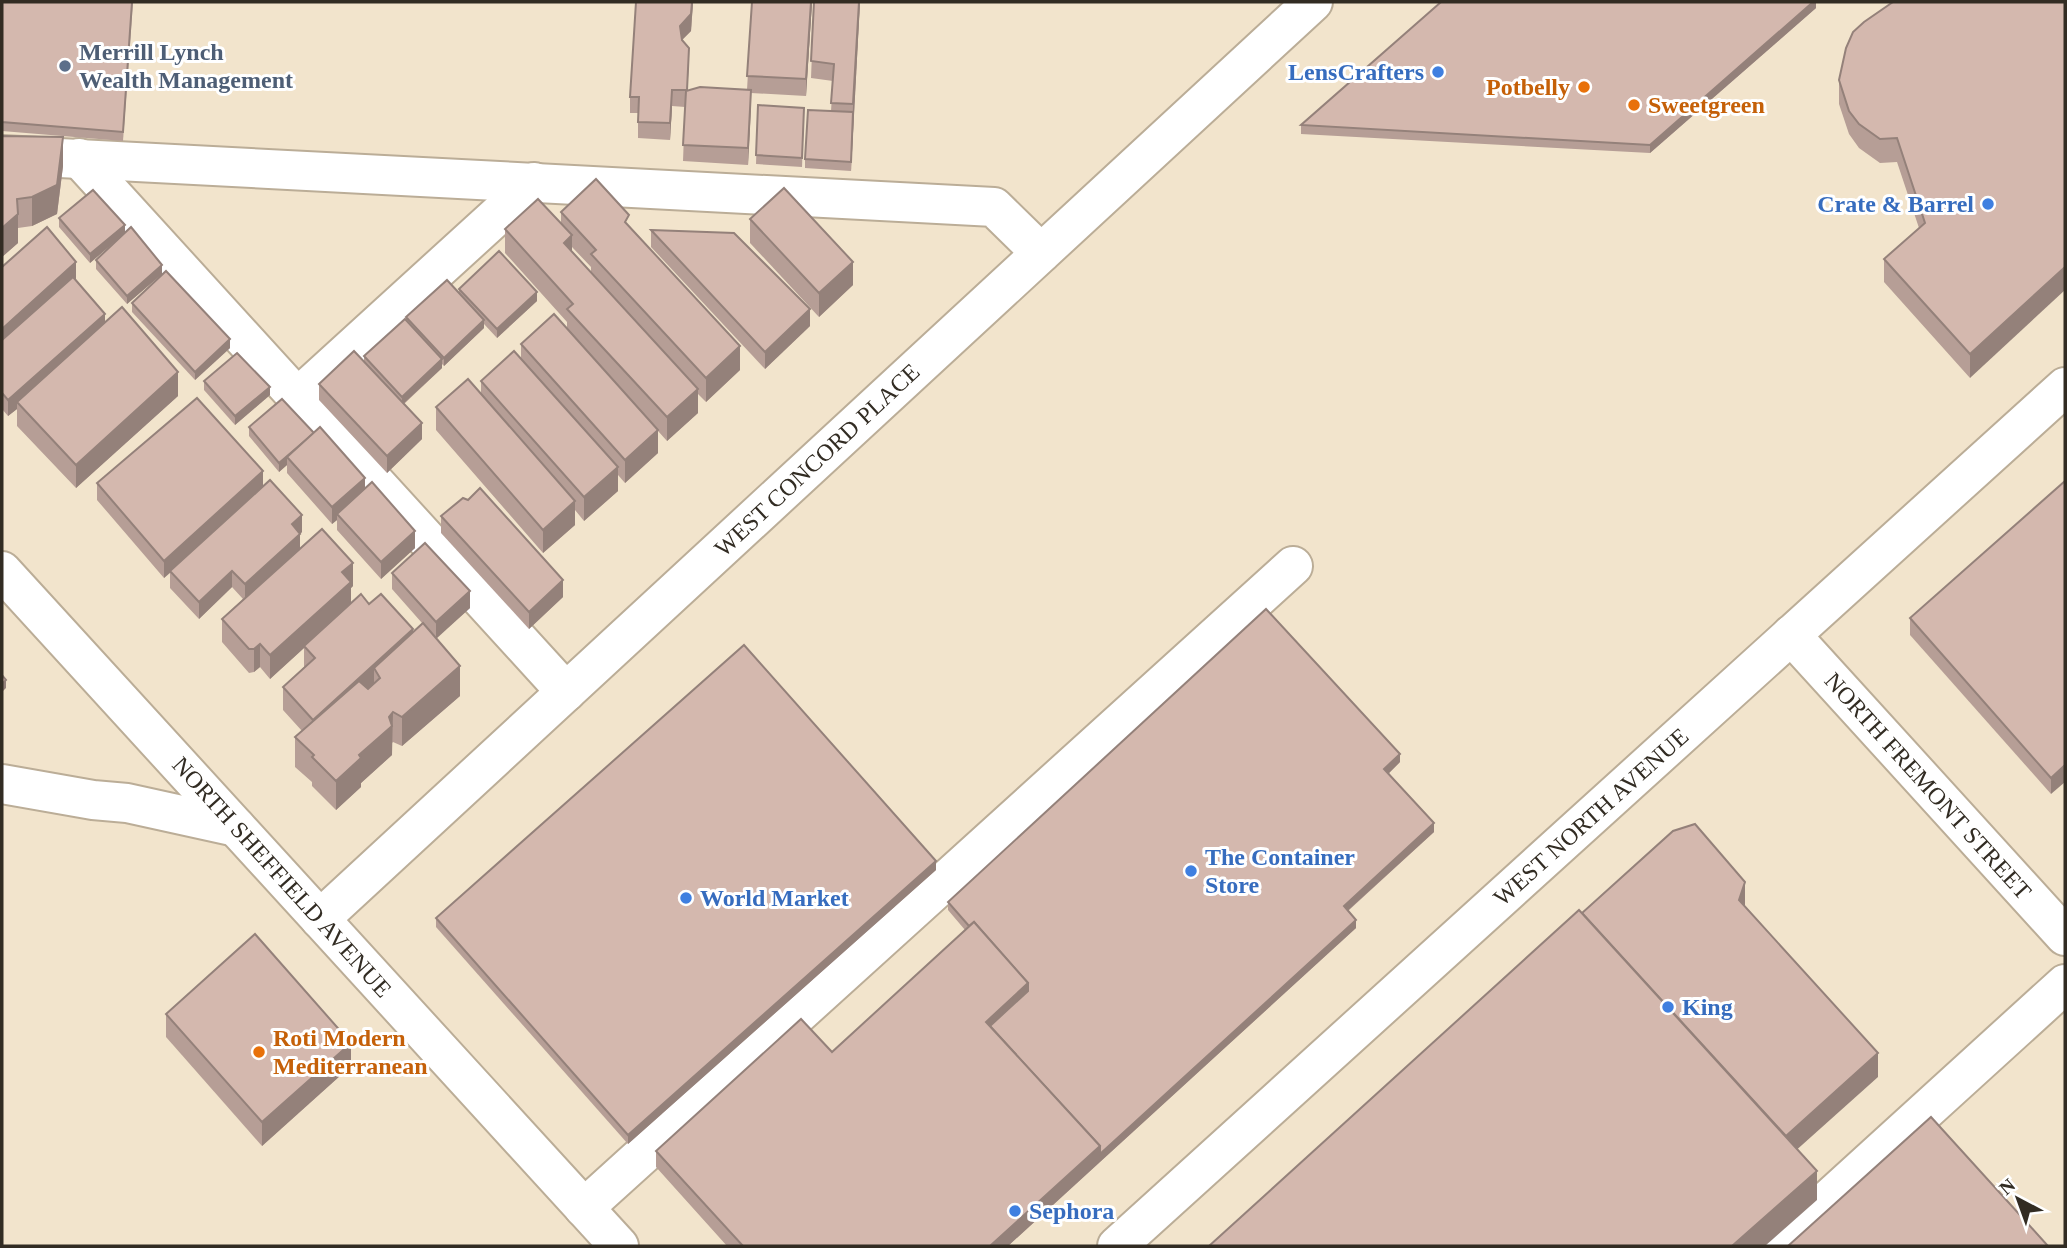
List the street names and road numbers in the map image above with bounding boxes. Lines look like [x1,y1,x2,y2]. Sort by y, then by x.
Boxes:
street label: WEST CONCORD PLACE [709,358,925,562]
street label: NORTH FREMONT STREET [1819,668,2037,905]
street label: WEST NORTH AVENUE [1489,723,1693,911]
street label: NORTH SHEFFIELD AVENUE [167,752,397,1002]

